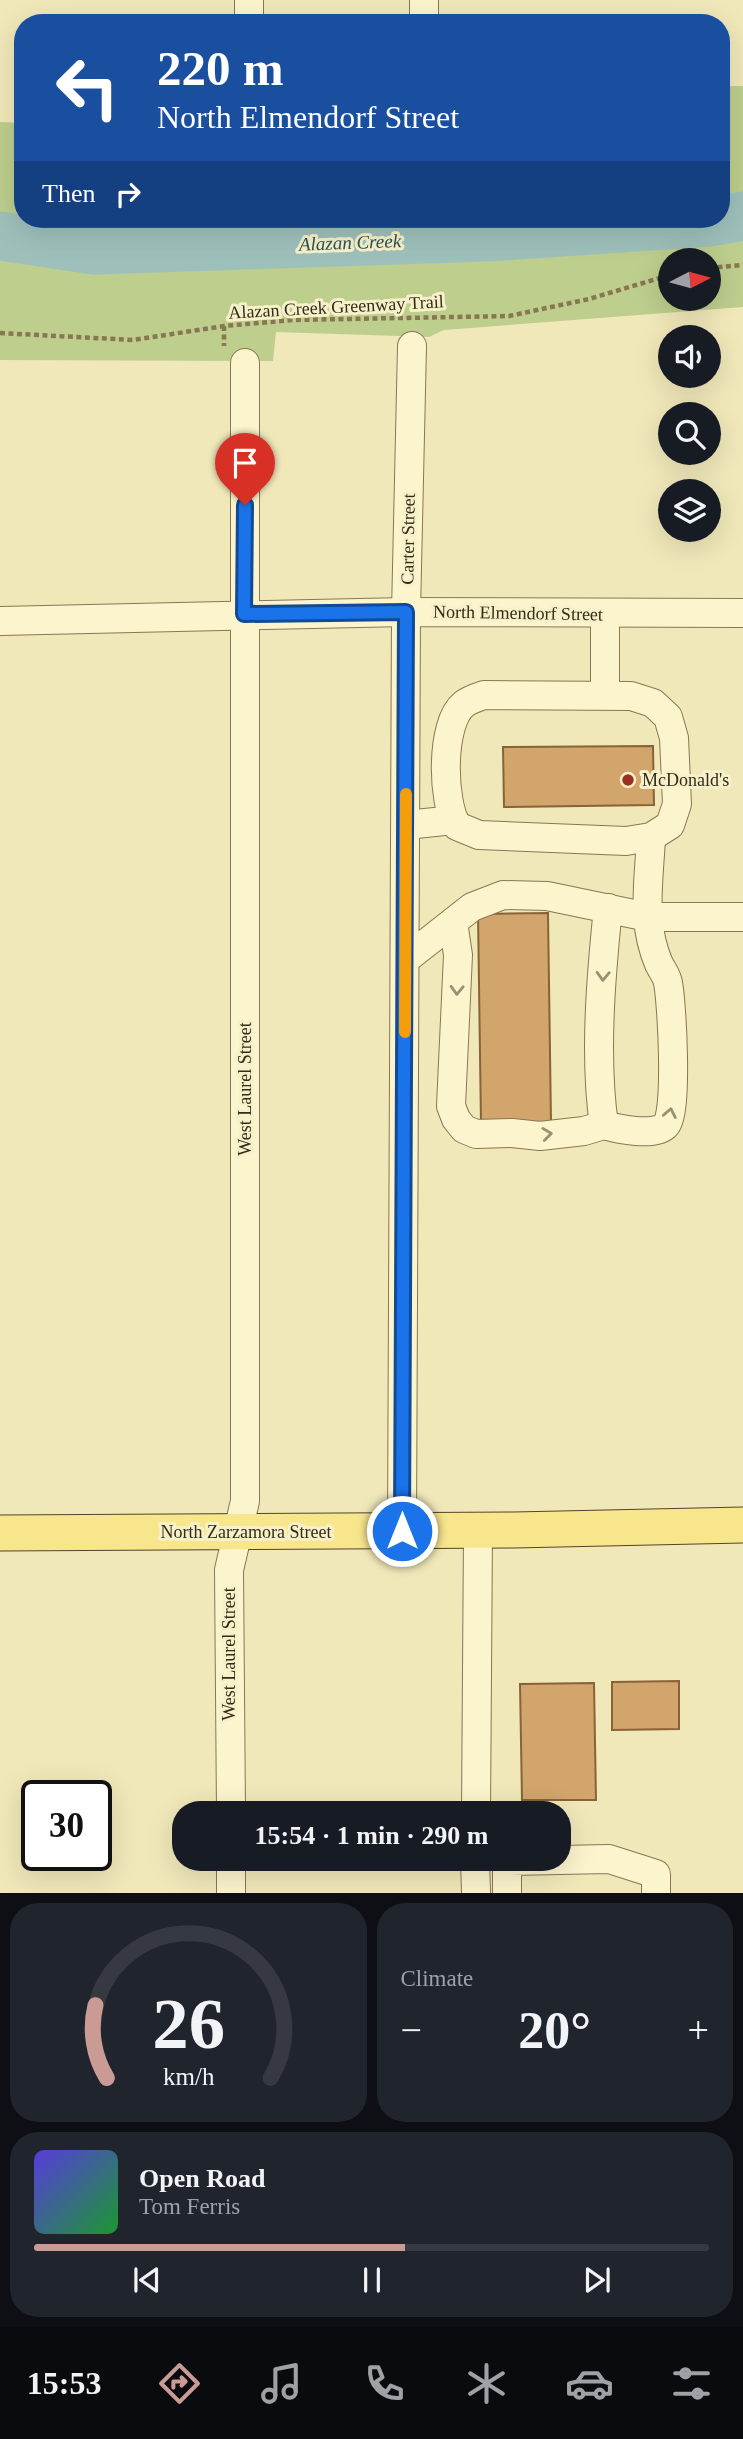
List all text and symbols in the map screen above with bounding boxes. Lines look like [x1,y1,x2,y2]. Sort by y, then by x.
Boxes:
text: 220 m [157,41,284,96]
icon: left [42,42,133,133]
text: North Elmendorf Street [157,99,459,135]
icon: right [109,175,147,213]
text: Then [42,179,95,208]
water label: Alazan Creek [297,230,402,255]
north arrow [658,248,721,312]
map controls [658,248,721,542]
street label: Alazan Creek Greenway Trail [228,291,444,323]
button: sound [658,325,721,388]
button: search [658,402,721,465]
pin [215,433,275,505]
icon: arrive [226,444,264,482]
button: layers [658,479,721,542]
street label: Carter Street [397,493,419,585]
street label: North Elmendorf Street [433,602,603,624]
place label: McDonald's [642,770,729,790]
marker: McDonald's [620,772,636,788]
one-way arrow [596,971,611,982]
one-way arrow [450,985,465,996]
street label: West Laurel Street [235,1022,255,1156]
one-way arrow [662,1107,677,1118]
one-way arrow [541,1127,553,1142]
position arrow [365,1494,439,1568]
street label: North Zarzamora Street [161,1522,331,1542]
street label: West Laurel Street [219,1587,239,1721]
speed limit sign: 30 [21,1780,112,1871]
text: 15:54 · 1 min · 290 m [255,1821,489,1850]
text: Climate [401,1966,473,1991]
text: 26 [152,1984,225,2065]
text: 20° [518,2002,591,2059]
text: − [401,2009,422,2051]
text: + [688,2009,709,2051]
text: km/h [163,2063,214,2090]
text: Open Road [139,2164,265,2193]
text: Tom Ferris [139,2194,240,2219]
icon: previous [128,2261,166,2299]
icon: pause [353,2261,391,2299]
icon: next [578,2261,616,2299]
icon: directions [155,2359,204,2408]
icon: music [257,2359,306,2408]
icon: phone [360,2359,409,2408]
icon: climate [462,2359,511,2408]
icon: car [565,2359,614,2408]
icon: filters [667,2359,716,2408]
text: 15:53 [27,2365,101,2401]

